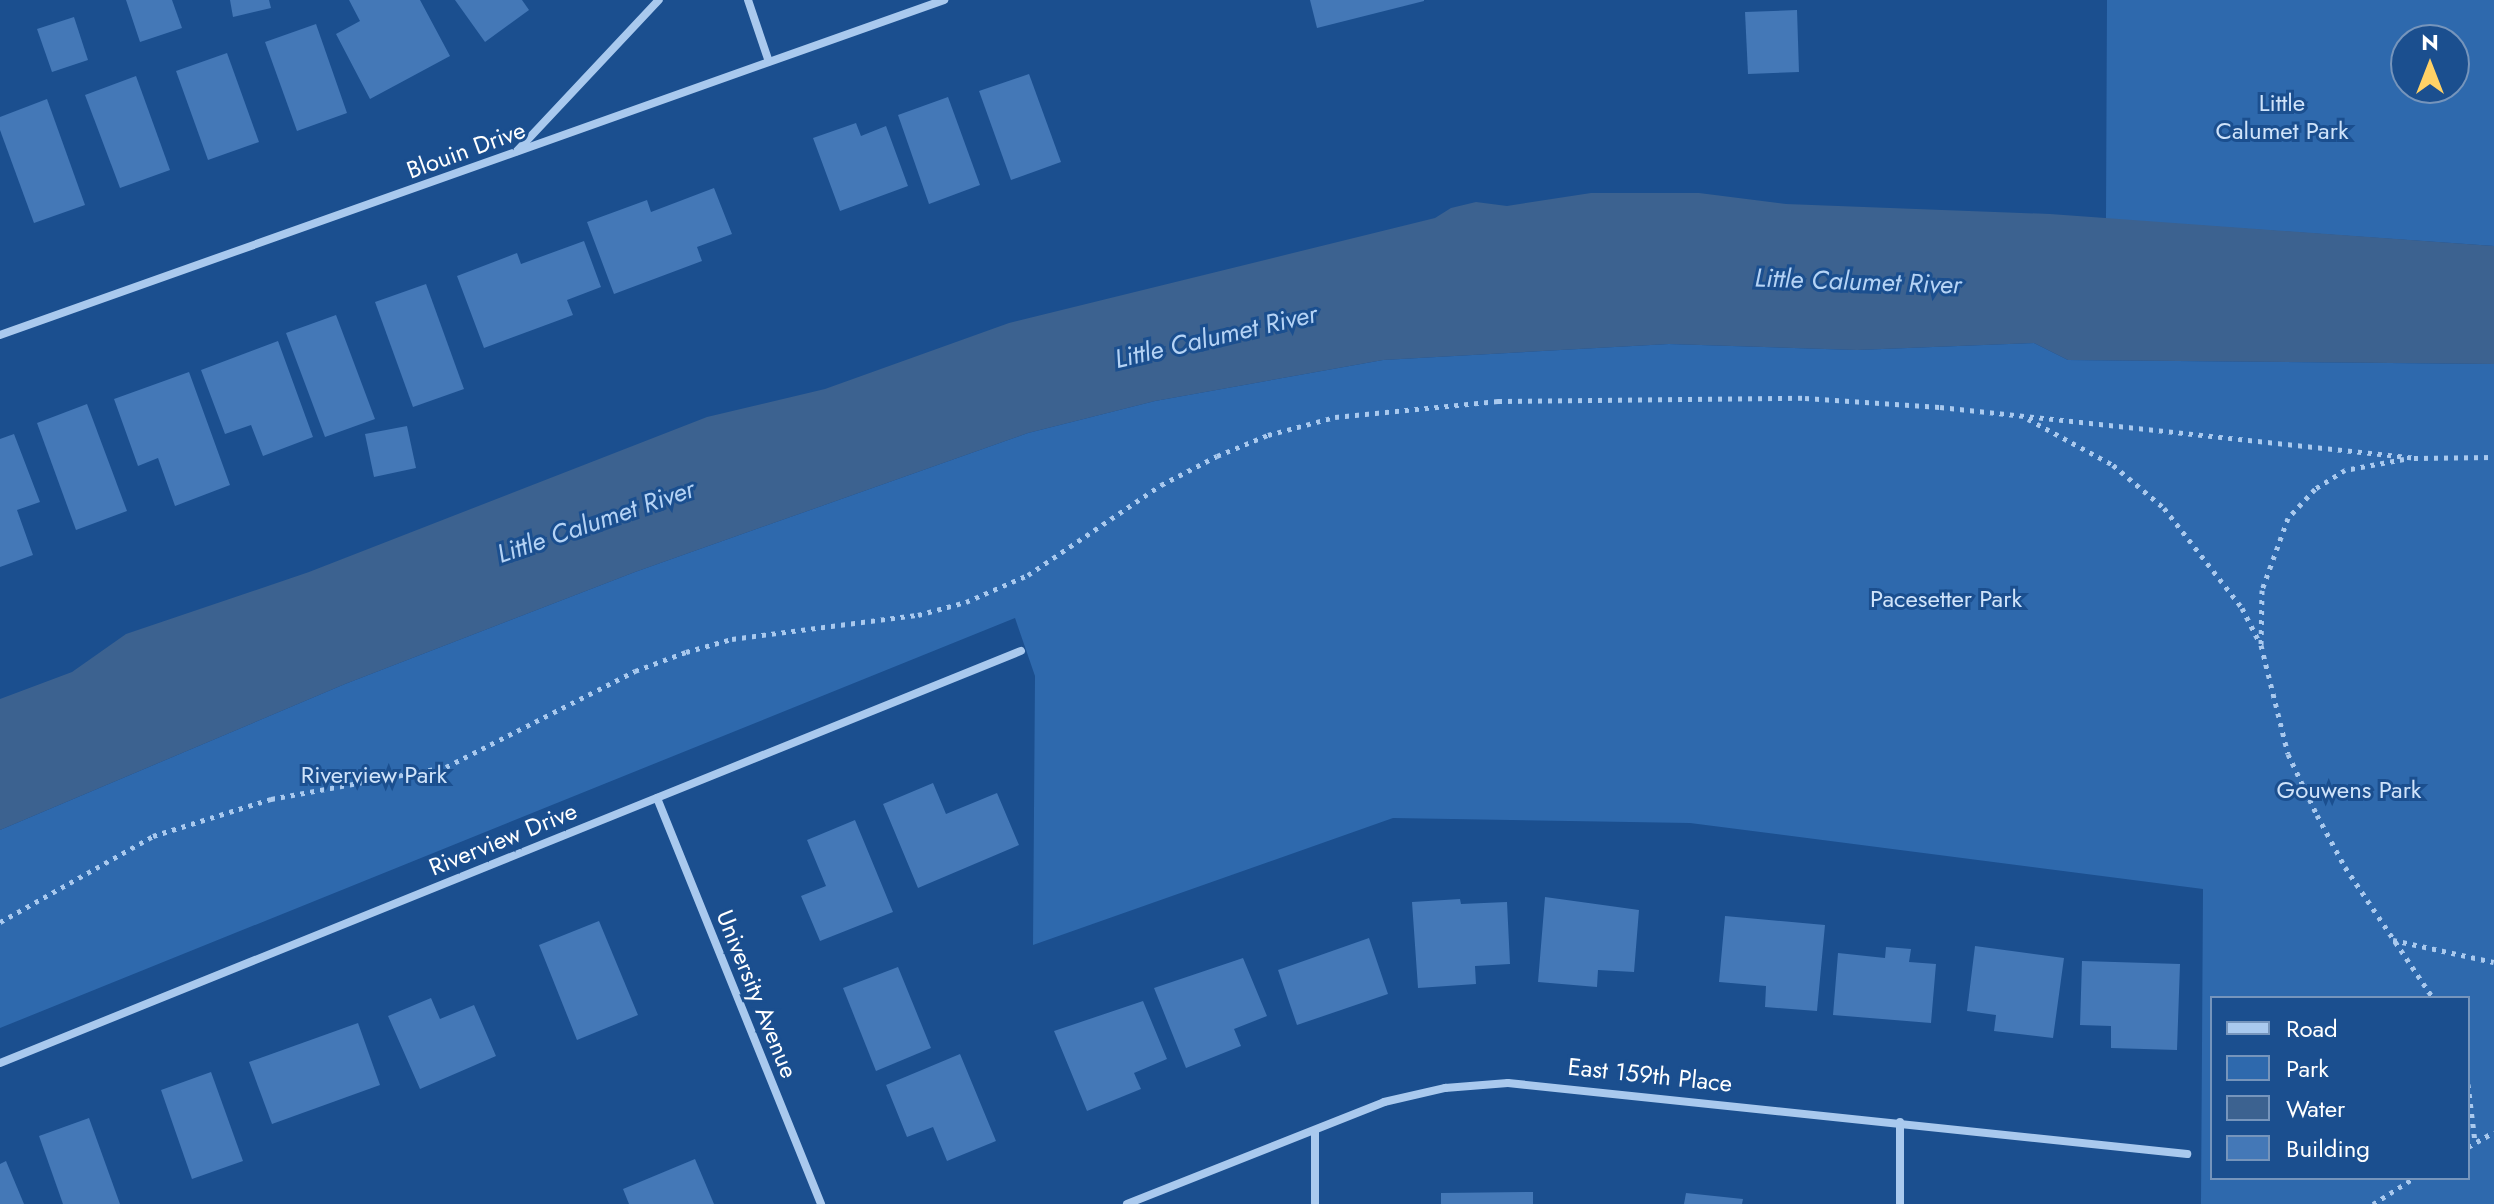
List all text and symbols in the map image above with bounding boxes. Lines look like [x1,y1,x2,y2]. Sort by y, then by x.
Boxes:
north arrow [2390,24,2470,104]
text: N [2421,26,2439,58]
park label: Little Calumet Park [2216,89,2348,145]
street label: Blouin Drive [403,115,529,185]
water label: Little Calumet River [1754,263,1962,301]
water label: Little Calumet River [1112,299,1320,375]
water label: Little Calumet River [493,474,699,570]
park label: Pacesetter Park [1870,585,2022,613]
park label: Riverview Park [301,761,447,789]
park label: Gouwens Park [2277,776,2421,804]
street label: Riverview Drive [425,796,581,882]
street label: University Avenue [710,906,804,1082]
legend [2210,996,2470,1180]
text: Road [2286,1011,2338,1046]
text: Park [2286,1051,2329,1086]
street label: East 159th Place [1566,1052,1734,1098]
text: Water [2286,1091,2345,1126]
text: Building [2286,1131,2370,1166]

